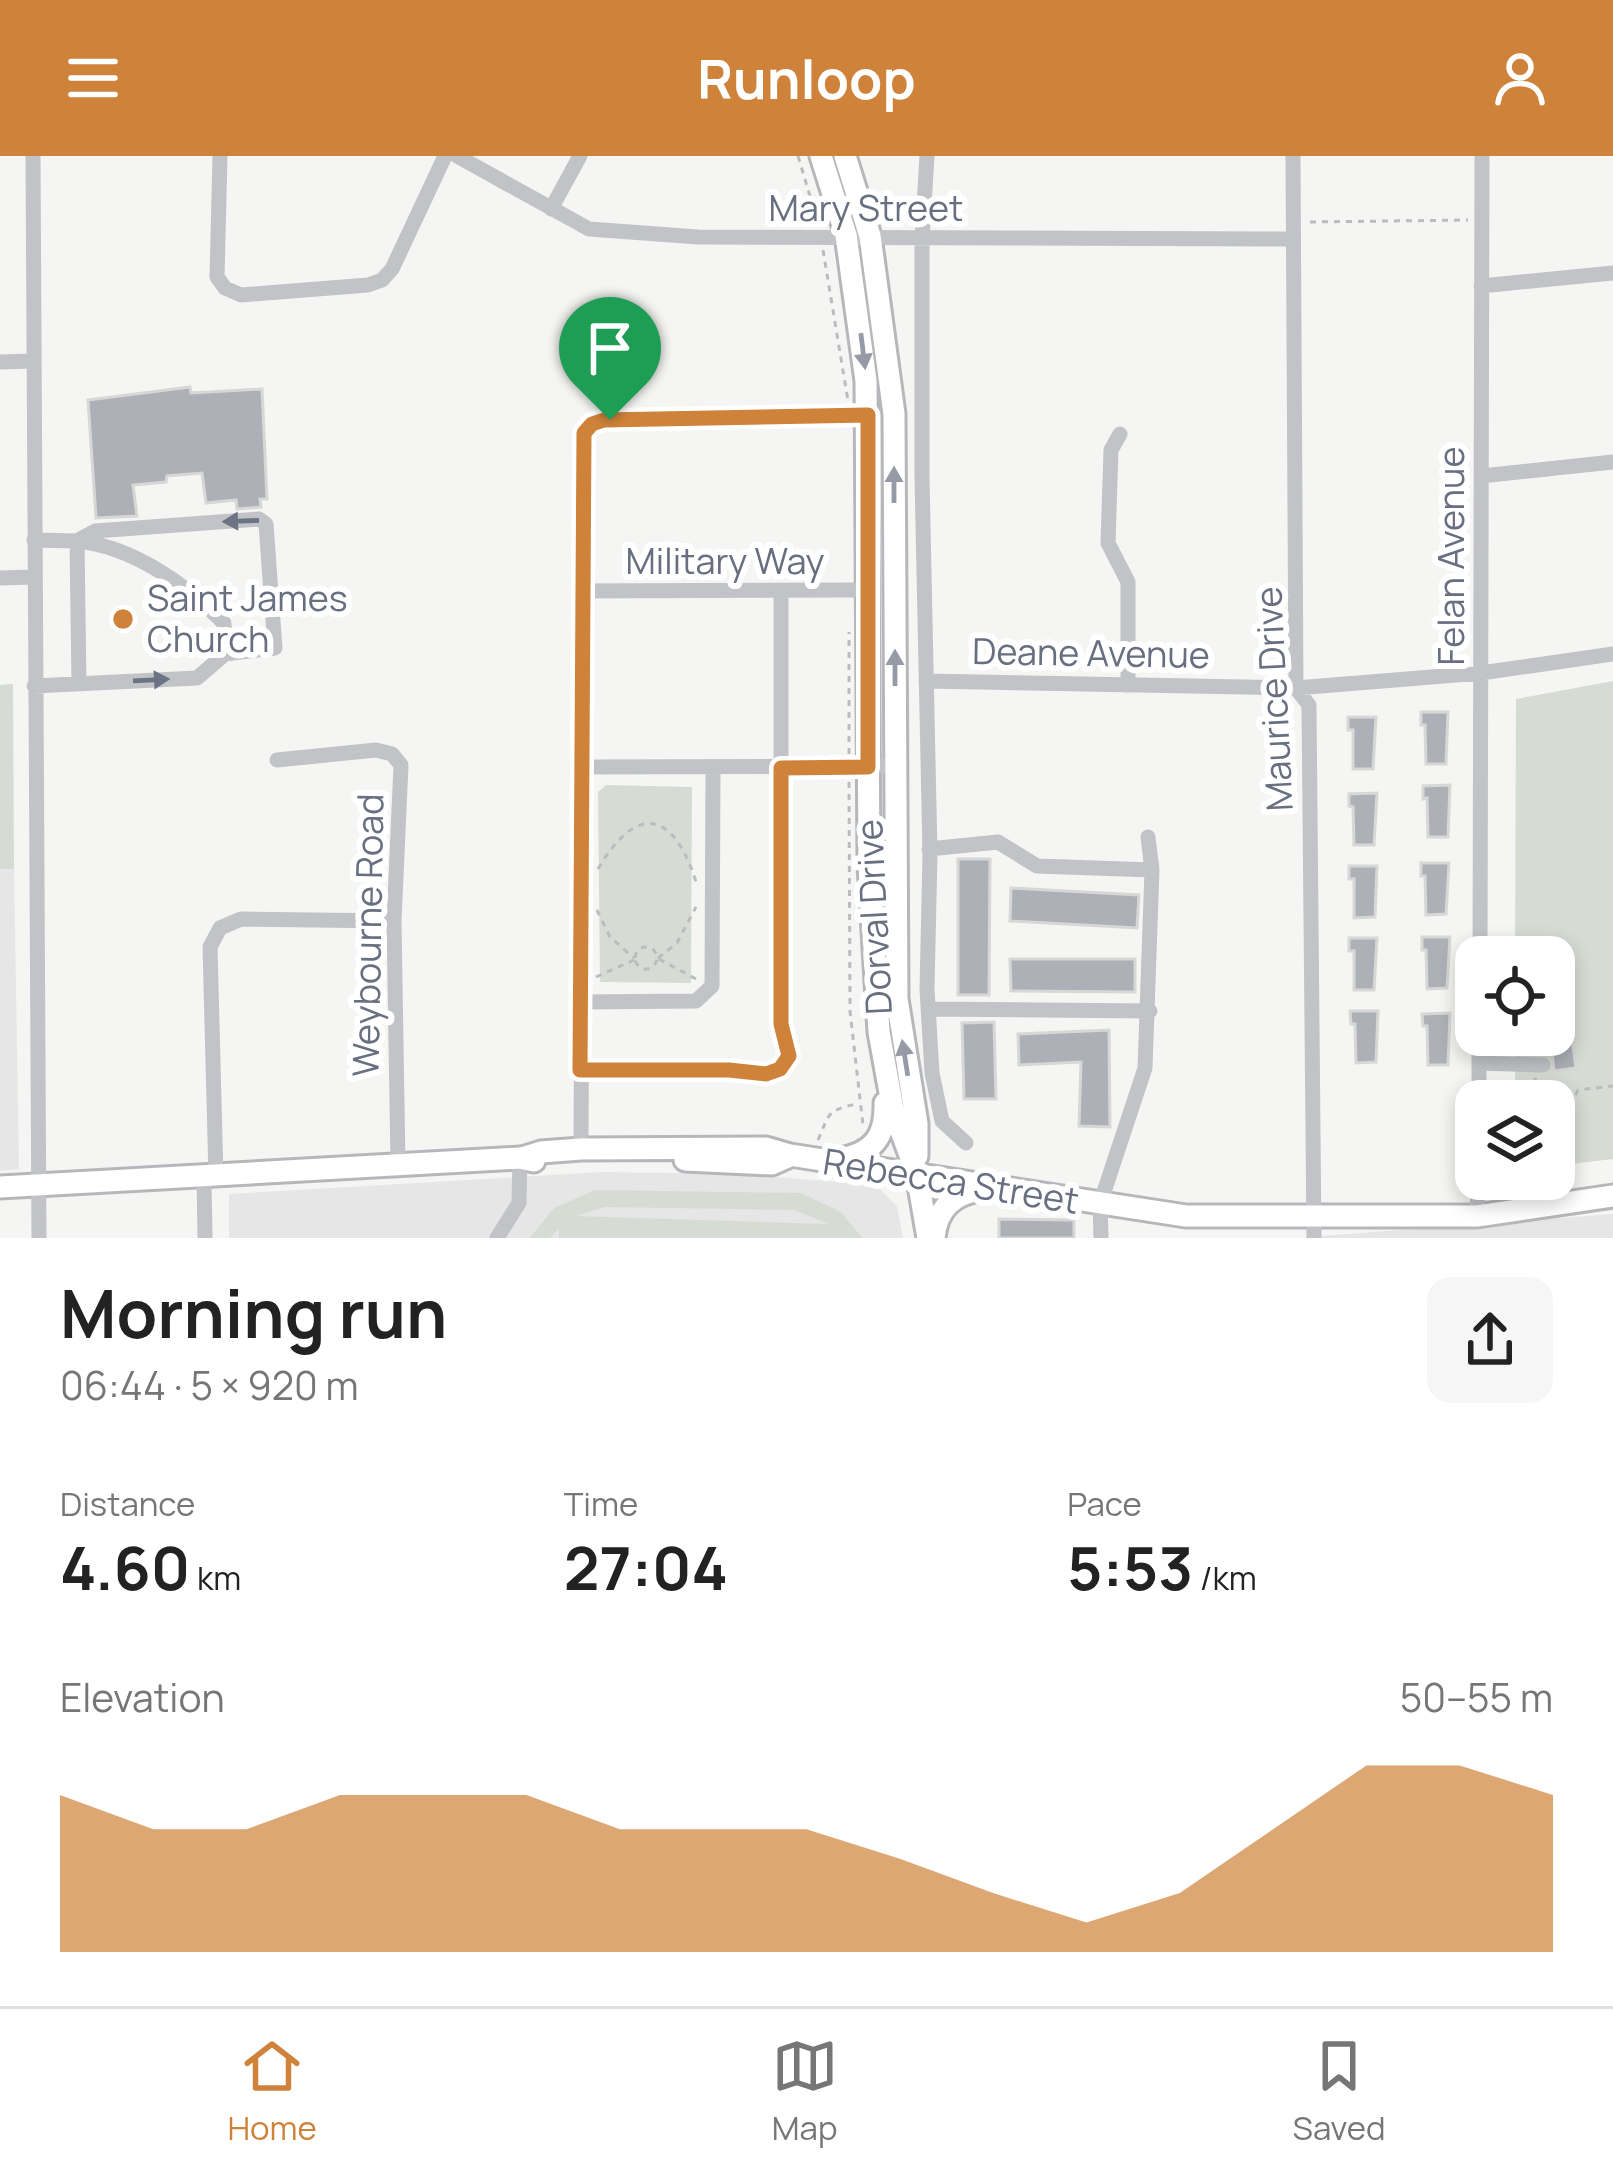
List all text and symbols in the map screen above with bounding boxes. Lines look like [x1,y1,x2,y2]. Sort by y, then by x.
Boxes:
text: Runloop [697,41,916,115]
icon: menu [60,45,126,111]
icon: person [1487,45,1553,111]
street label: Mary Street [769,183,963,232]
pin [559,297,661,420]
icon: arrive [577,315,643,381]
one-way arrow [853,333,872,370]
street label: Felan Avenue [1426,447,1475,665]
one-way arrow [884,465,904,503]
one-way arrow [221,512,259,531]
street label: Military Way [626,536,824,585]
place label: Saint James Church [147,573,348,663]
street label: Maurice Drive [1243,585,1304,813]
marker: Saint James Church [110,606,136,632]
street label: Deane Avenue [972,626,1210,679]
one-way arrow [885,648,905,686]
one-way arrow [133,670,171,689]
street label: Weybourne Road [341,793,394,1077]
street label: Dorval Drive [844,818,903,1016]
map controls [1455,936,1575,1200]
button: locate [1455,936,1575,1056]
one-way arrow [895,1039,914,1076]
button: layers [1455,1080,1575,1200]
street label: Rebecca Street [820,1136,1082,1225]
text: Morning run [60,1268,447,1358]
button: share [1427,1277,1553,1403]
text: 06:44 · 5 × 920 m [60,1358,359,1412]
text: Distance [60,1481,195,1526]
text: Time [564,1481,638,1526]
text: Pace [1067,1481,1142,1526]
text: 4.60 [60,1526,190,1608]
text: 27:04 [564,1526,728,1608]
text: 5:53 [1067,1526,1193,1608]
text: km [190,1555,241,1600]
text: /km [1193,1555,1257,1600]
text: Elevation [60,1670,225,1724]
text: 50–55 m [1400,1670,1553,1724]
tab: Home [227,2033,317,2150]
tab: Map [772,2033,838,2150]
tab: Saved [1293,2033,1386,2150]

